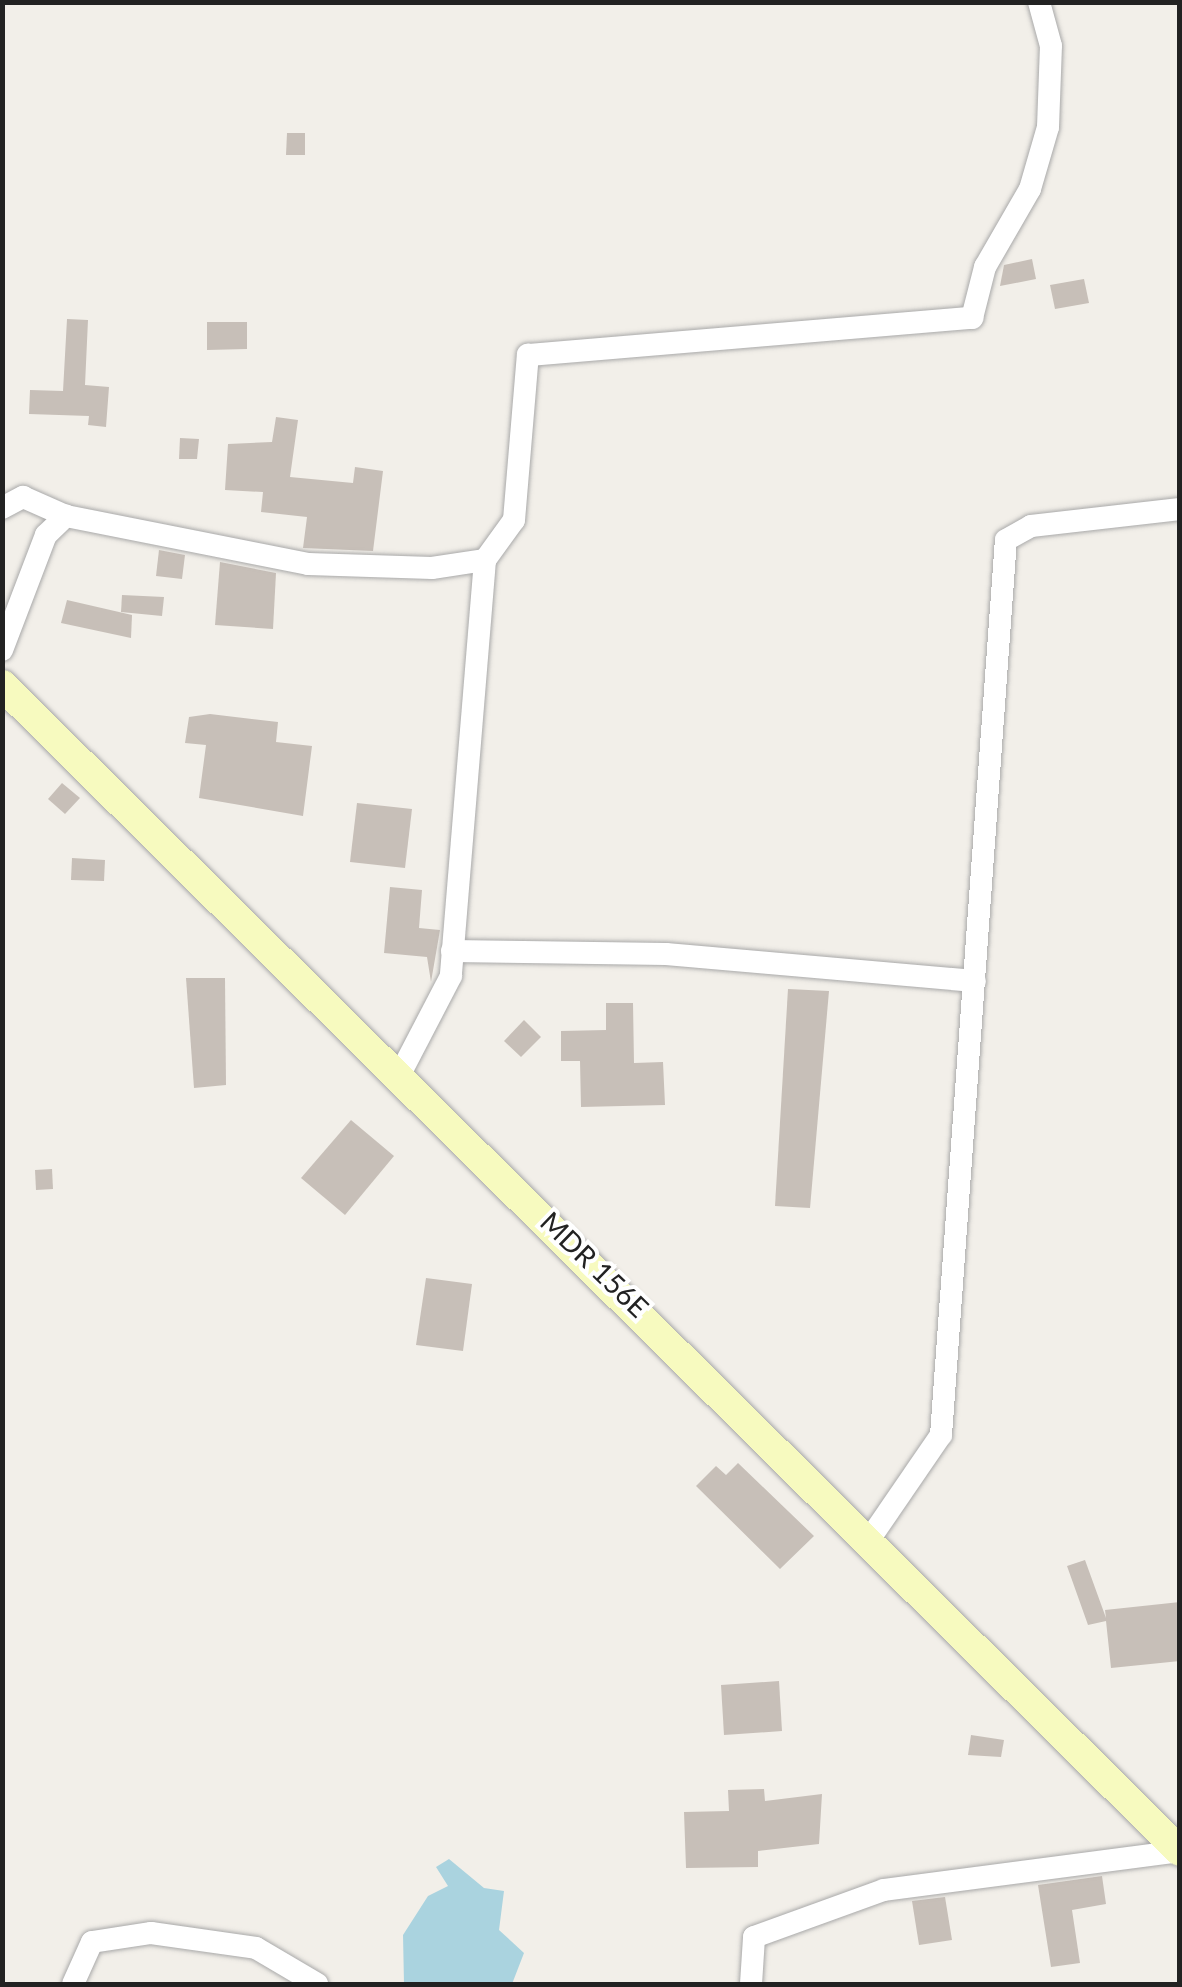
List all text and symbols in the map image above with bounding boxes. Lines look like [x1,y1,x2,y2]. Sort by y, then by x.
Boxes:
street label: MDR 156E [534,1204,656,1324]

